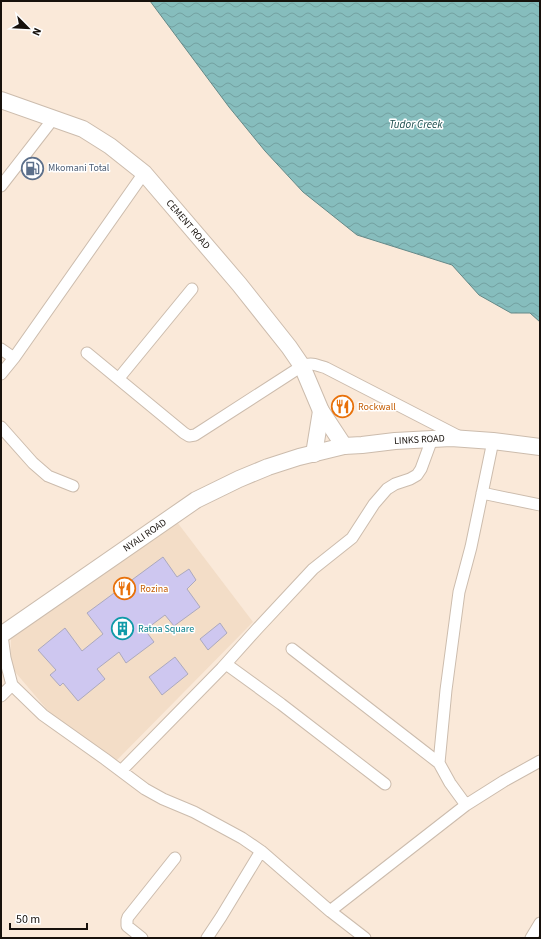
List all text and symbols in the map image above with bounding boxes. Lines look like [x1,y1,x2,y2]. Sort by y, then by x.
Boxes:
north arrow [8,8,48,48]
text: N [28,25,45,38]
water label: Tudor Creek [389,117,443,132]
fuel station icon: Mkomani Total [19,155,45,181]
place label: Mkomani Total [48,161,110,175]
street label: CEMENT ROAD [163,197,213,252]
restaurant icon: Rockwall [330,394,356,420]
place label: Rockwall [358,400,396,414]
street label: LINKS ROAD [394,431,445,448]
street label: NYALI ROAD [120,515,169,555]
restaurant icon: Rozina [112,576,138,602]
place label: Rozina [140,582,168,596]
building icon: Ratna Square [110,616,136,642]
place label: Ratna Square [138,622,194,636]
scale bar [10,905,87,931]
text: 50 m [16,911,40,928]

